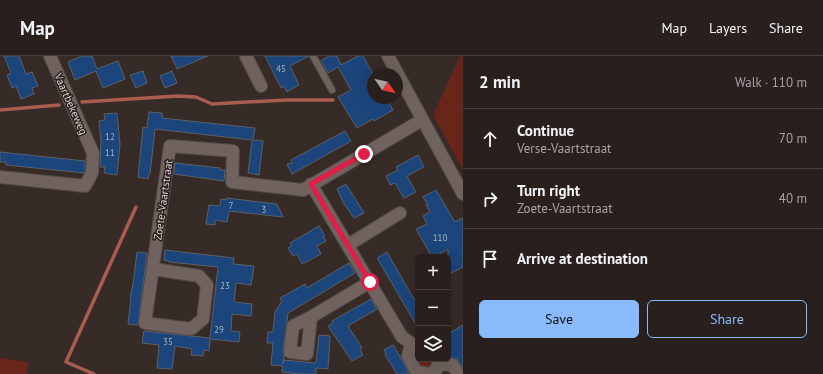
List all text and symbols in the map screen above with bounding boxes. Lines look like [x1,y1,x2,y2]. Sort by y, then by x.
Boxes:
text: Map [20,16,55,40]
text: Map [661,19,687,37]
text: Layers [709,19,747,37]
text: Share [769,19,803,37]
house number: 45 [276,63,286,74]
north arrow [367,68,403,104]
street label: Vaartbekeweg [51,70,91,137]
text: 2 min [479,71,520,93]
text: Walk · 110 m [735,74,807,91]
text: Continue [517,121,574,140]
icon: ahead [479,128,501,150]
text: 70 m [779,130,807,147]
house number: 12 [105,131,115,142]
text: Verse-Vaartstraat [517,140,611,157]
route end [355,145,373,163]
house number: 11 [105,147,115,158]
street label: Zoete-Vaartstraat [150,159,176,241]
text: Turn right [517,181,580,200]
icon: right [479,188,501,210]
text: 40 m [779,190,807,207]
house number: 7 [229,200,234,211]
text: Zoete-Vaartstraat [517,200,613,217]
house number: 3 [262,204,267,215]
house number: 110 [433,232,447,243]
icon: arrive [479,248,501,270]
text: Arrive at destination [517,249,648,268]
map controls [415,254,451,362]
button: + [415,254,451,290]
route start [361,273,379,291]
house number: 23 [220,280,230,291]
button: − [415,290,451,326]
button: Save [479,300,639,338]
button: Share [647,300,807,338]
house number: 29 [214,324,224,335]
button: layers [415,326,451,362]
house number: 35 [163,336,173,347]

